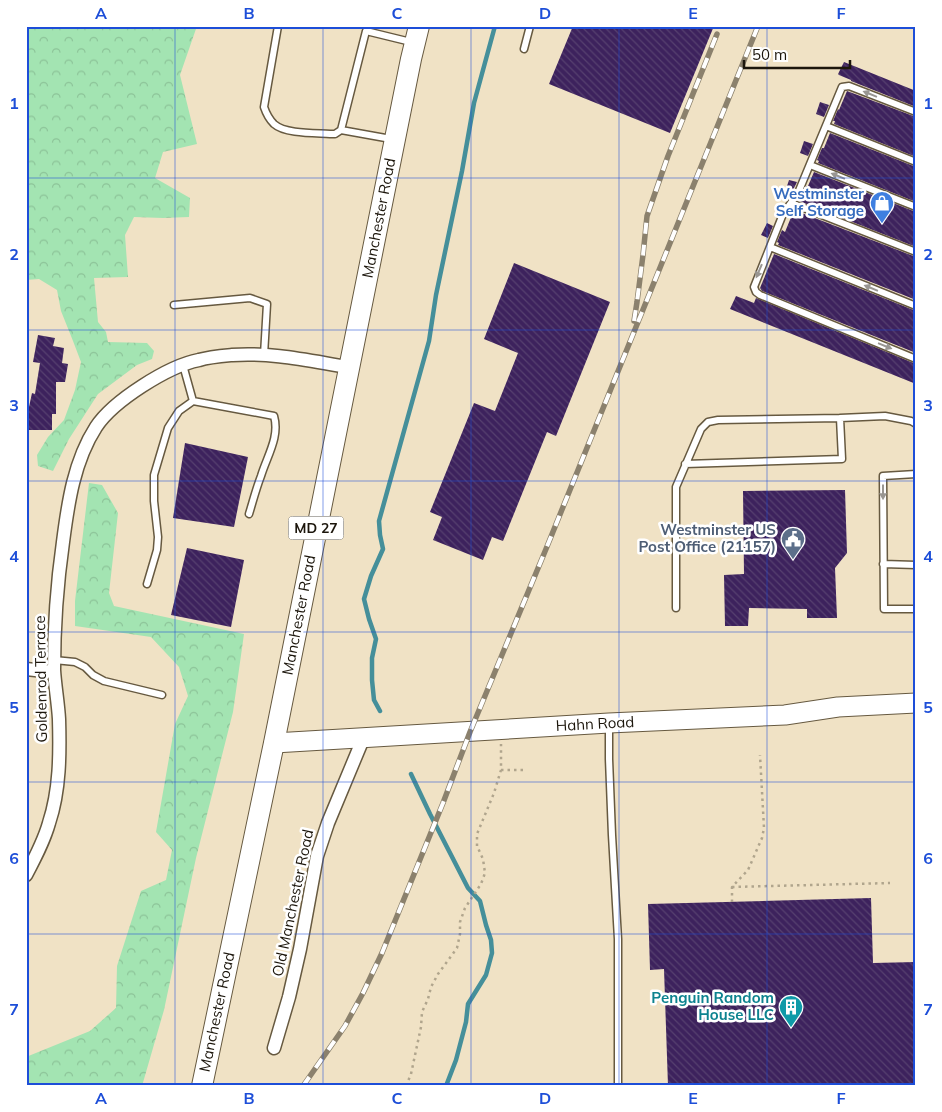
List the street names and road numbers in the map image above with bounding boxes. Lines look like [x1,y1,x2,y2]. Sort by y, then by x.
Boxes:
street label: Manchester Road [358,156,399,280]
road number: MD 27 [288,516,344,540]
street label: Manchester Road [278,553,319,677]
street label: Goldenrod Terrace [30,615,51,743]
street label: Hahn Road [555,712,635,735]
street label: Old Manchester Road [268,828,317,978]
street label: Manchester Road [195,950,238,1073]

